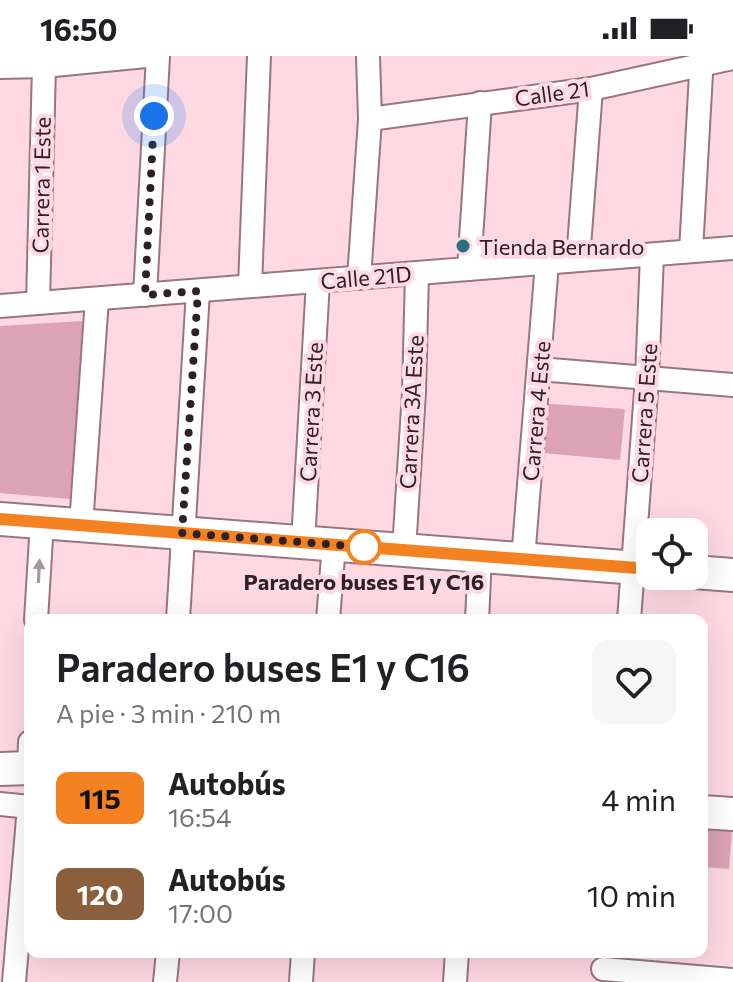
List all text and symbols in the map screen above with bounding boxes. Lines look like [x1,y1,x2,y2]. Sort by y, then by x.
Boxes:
text: 16:50 [40,10,117,47]
street label: Calle 21 [513,74,591,112]
your location [134,96,174,136]
street label: Carrera 1 Este [26,116,56,254]
place label: Tienda Bernardo [479,233,644,260]
marker: Tienda Bernardo [454,237,472,255]
street label: Calle 21D [319,260,413,294]
street label: Carrera 3A Este [393,334,429,490]
street label: Carrera 4 Este [516,340,556,482]
street label: Carrera 3 Este [294,341,328,483]
street label: Carrera 5 Este [626,342,662,484]
map controls [636,518,708,590]
button: locate [636,518,708,590]
marker: Paradero buses E1 y C16 [347,530,381,564]
one-way arrow [33,558,46,583]
place label: Paradero buses E1 y C16 [244,568,484,595]
button: heart [592,640,676,724]
text: Paradero buses E1 y C16 [56,643,470,690]
text: A pie · 3 min · 210 m [56,697,281,728]
text: Autobús [168,764,286,801]
text: 4 min [601,780,676,817]
text: 115 [79,781,121,815]
text: 16:54 [168,801,232,832]
text: Autobús [168,860,286,897]
text: 10 min [587,876,676,913]
text: 120 [76,877,124,911]
text: 17:00 [168,897,233,928]

